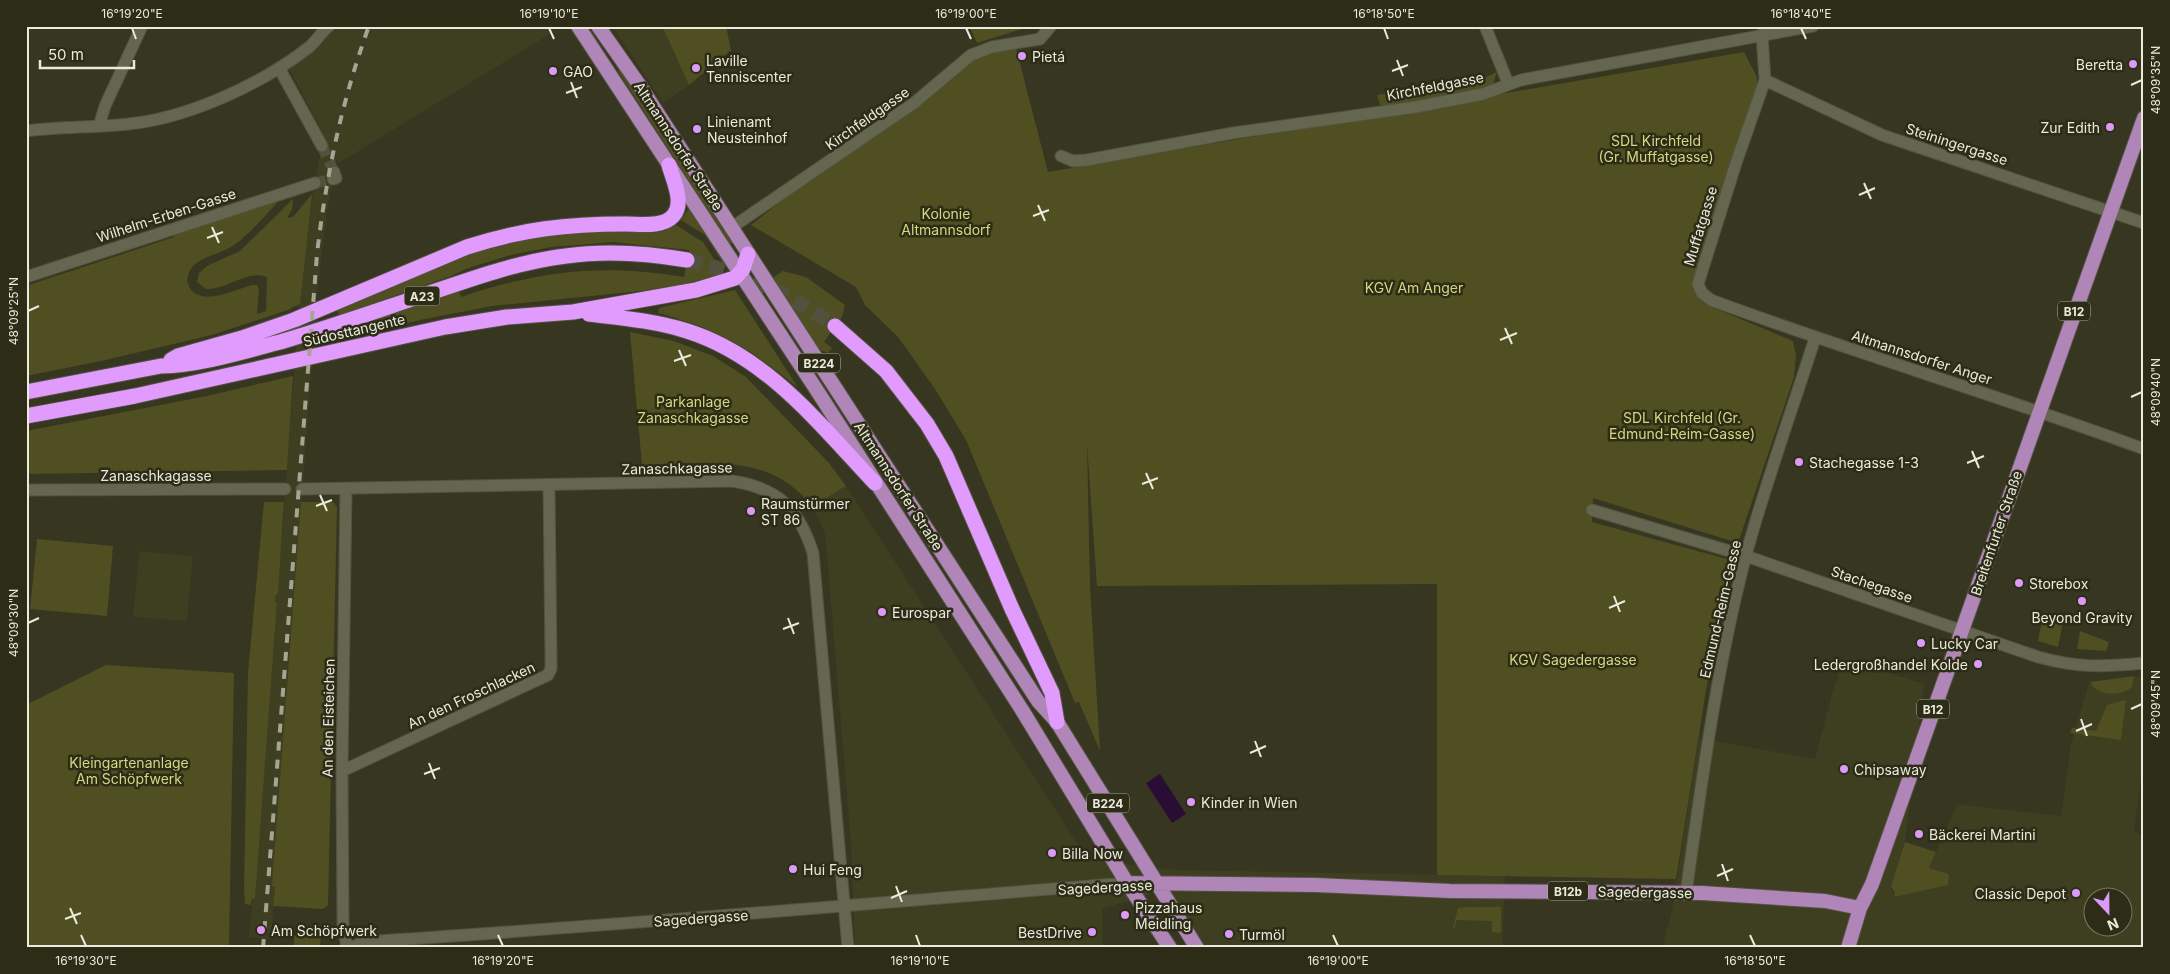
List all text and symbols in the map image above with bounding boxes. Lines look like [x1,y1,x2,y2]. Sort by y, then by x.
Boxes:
text: 16°19'20"E [101,6,163,21]
text: 16°19'10"E [520,6,578,21]
text: 16°19'00"E [935,6,997,21]
text: 16°18'50"E [1353,6,1415,21]
text: 16°18'40"E [1770,6,1832,21]
scale bar [40,38,134,70]
text: 50 m [48,45,84,64]
text: 48°09'35"N [2148,46,2163,114]
place label: Pietá [1032,48,1065,65]
marker: Pietá [1016,50,1028,62]
place label: Laville Tenniscenter [706,52,792,85]
place label: Beretta [2076,56,2123,73]
marker: Beretta [2127,58,2139,70]
marker: Laville Tenniscenter [690,62,702,74]
place label: GAO [563,63,593,80]
marker: GAO [547,65,559,77]
street label: Kirchfeldgasse [1385,68,1485,104]
street label: Altmannsdorfer Straße [631,78,727,214]
street label: Kirchfeldgasse [822,83,912,153]
place label: Linienamt Neusteinhof [707,113,788,146]
place label: Zur Edith [2040,119,2100,136]
street label: Steiningergasse [1904,120,2010,168]
marker: Zur Edith [2104,121,2116,133]
marker: Linienamt Neusteinhof [691,123,703,135]
park label: SDL Kirchfeld (Gr. Muffatgasse) [1598,132,1714,165]
street label: Wilhelm-Erben-Gasse [94,184,238,246]
street label: Muffatgasse [1680,184,1720,268]
park label: Kolonie Altmannsdorf [901,205,991,238]
text: 48°09'25"N [6,277,21,345]
park label: KGV Am Anger [1365,279,1463,296]
road number: A23 [404,286,440,306]
road number: B12 [2058,302,2090,321]
street label: Südosttangente [301,310,407,350]
street label: Altmannsdorfer Anger [1850,326,1994,388]
road number: B224 [798,353,840,372]
text: 48°09'40"N [2148,358,2163,426]
park label: Parkanlage Zanaschkagasse [637,393,749,426]
park label: SDL Kirchfeld (Gr. Edmund-Reim-Gasse) [1609,409,1755,442]
street label: Altmannsdorfer Straße [851,418,947,554]
place label: Stachegasse 1-3 [1809,454,1919,471]
marker: Stachegasse 1-3 [1793,456,1805,468]
street label: Zanaschkagasse [621,459,733,477]
street label: Zanaschkagasse [100,467,212,484]
street label: Breitenfurter Straße [1967,468,2025,598]
place label: Raumstürmer ST 86 [761,495,850,528]
marker: Raumstürmer ST 86 [745,505,757,517]
street label: Edmund-Reim-Gasse [1696,538,1744,680]
street label: Stachegasse [1829,562,1915,606]
place label: Storebox [2029,575,2089,592]
marker: Storebox [2013,577,2025,589]
text: 48°09'30"N [6,589,21,657]
marker: Beyond Gravity [2076,595,2088,607]
place label: Eurospar [892,604,951,621]
marker: Eurospar [876,606,888,618]
place label: Beyond Gravity [2031,609,2133,626]
place label: Lucky Car [1931,635,1998,652]
marker: Lucky Car [1915,637,1927,649]
park label: KGV Sagedergasse [1509,651,1637,668]
place label: Ledergroßhandel Kolde [1814,656,1968,673]
street label: An den Froschlacken [404,658,538,732]
marker: Ledergroßhandel Kolde [1972,658,1984,670]
street label: An den Eisteichen [318,659,338,777]
text: 48°09'45"N [2148,670,2163,738]
road number: B12 [1917,700,1949,719]
park label: Kleingartenanlage Am Schöpfwerk [69,754,189,787]
place label: Chipsaway [1854,761,1927,778]
marker: Chipsaway [1838,763,1850,775]
road number: B224 [1087,794,1129,812]
place label: Kinder in Wien [1201,794,1297,811]
marker: Kinder in Wien [1185,796,1197,808]
place label: Bäckerei Martini [1929,826,2036,843]
marker: Bäckerei Martini [1913,828,1925,840]
place label: Billa Now [1062,845,1123,862]
marker: Billa Now [1046,847,1058,859]
place label: Hui Feng [803,861,862,878]
marker: Hui Feng [787,863,799,875]
street label: Sagedergasse [1057,876,1153,898]
road number: B12b [1548,881,1588,900]
street label: Sagedergasse [1597,883,1693,901]
place label: Classic Depot [1975,885,2066,902]
north arrow [2082,886,2132,936]
marker: Classic Depot [2070,887,2082,899]
place label: Pizzahaus Meidling [1135,899,1202,932]
street label: Sagedergasse [653,906,749,930]
marker: Pizzahaus Meidling [1119,909,1131,921]
text: N [2105,915,2121,934]
place label: Am Schöpfwerk [271,922,377,939]
marker: Am Schöpfwerk [255,924,267,936]
place label: BestDrive [1018,924,1082,941]
marker: BestDrive [1086,926,1098,938]
place label: Turmöl [1239,926,1285,943]
marker: Turmöl [1223,928,1235,940]
text: 16°19'30"E [55,953,117,968]
text: 16°19'20"E [472,953,534,968]
text: 16°19'10"E [891,953,949,968]
text: 16°19'00"E [1307,953,1369,968]
text: 16°18'50"E [1724,953,1786,968]

